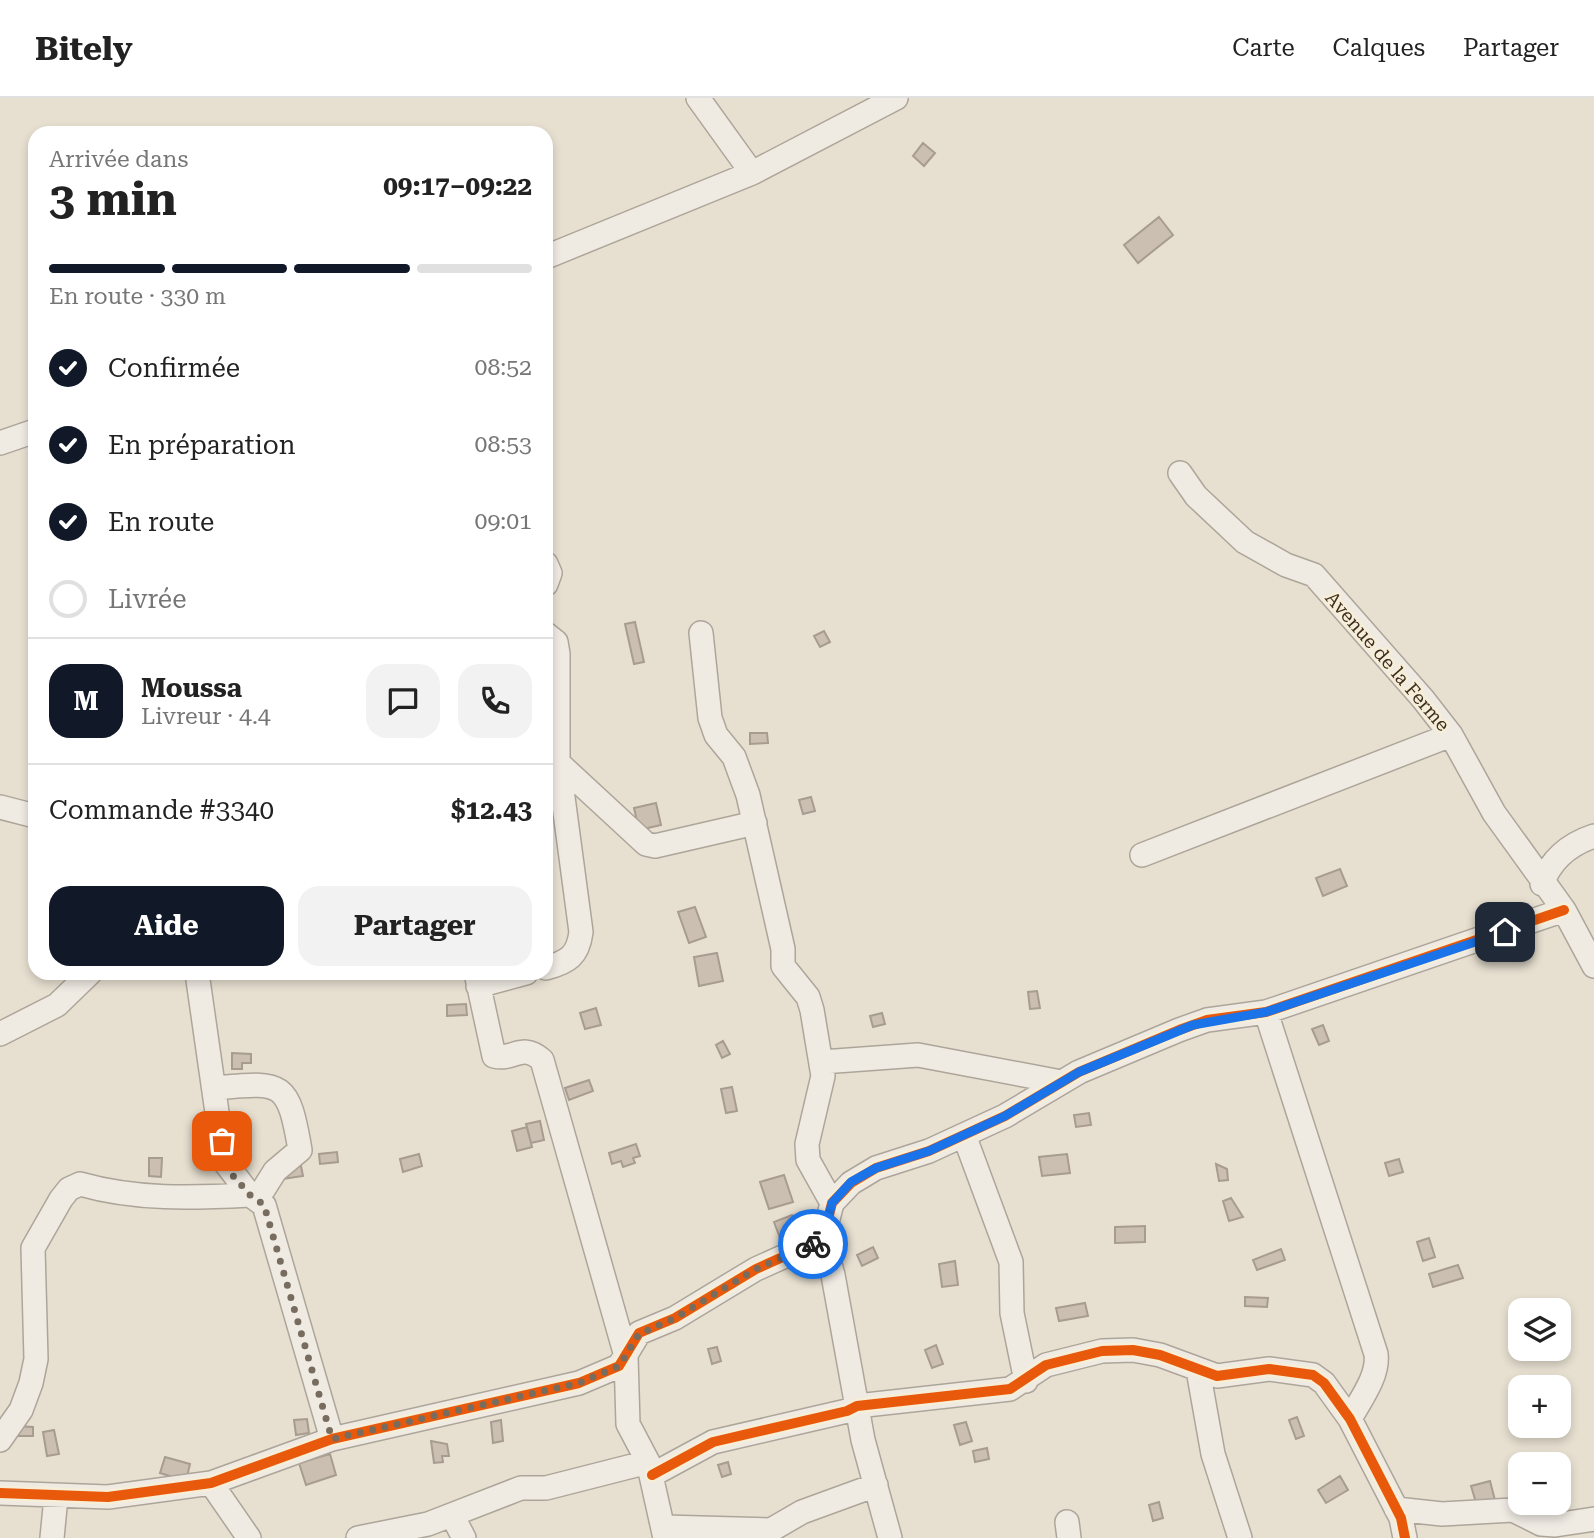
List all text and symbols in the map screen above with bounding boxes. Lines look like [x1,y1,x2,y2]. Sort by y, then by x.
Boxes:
text: Bitely [35,29,133,68]
text: Carte [1232,34,1295,62]
text: Calques [1333,34,1425,62]
text: Partager [1463,34,1559,62]
text: Arrivée dans [49,146,188,173]
text: 09:17–09:22 [383,171,532,201]
text: 3 min [49,172,177,226]
text: En route · 330 m [49,283,226,310]
icon: check [49,349,87,387]
text: Confirmée [108,353,240,383]
text: 08:52 [475,354,532,381]
icon: check [49,426,87,464]
text: En préparation [108,430,296,460]
text: 08:53 [475,431,532,458]
icon: check [49,503,87,541]
text: En route [108,507,214,537]
text: 09:01 [475,508,532,535]
text: Livrée [108,584,187,614]
street label: Avenue de la Ferme [1321,587,1455,736]
button: chat [366,664,440,738]
button: phone [458,664,532,738]
text: Moussa [141,673,242,703]
text: M [73,686,99,716]
text: Livreur · 4.4 [141,703,271,730]
text: Commande #3340 [49,795,274,825]
text: $12.43 [451,795,532,825]
button: Aide [49,886,284,966]
button: Partager [298,886,532,966]
pin [1475,902,1535,962]
icon: home [1486,913,1524,951]
pin [192,1111,252,1171]
icon: bag [203,1122,241,1160]
courier [778,1209,848,1279]
icon: bike [794,1225,832,1263]
map controls [1508,1298,1571,1515]
button: layers [1508,1298,1571,1361]
button: + [1508,1375,1571,1438]
button: − [1508,1452,1571,1515]

